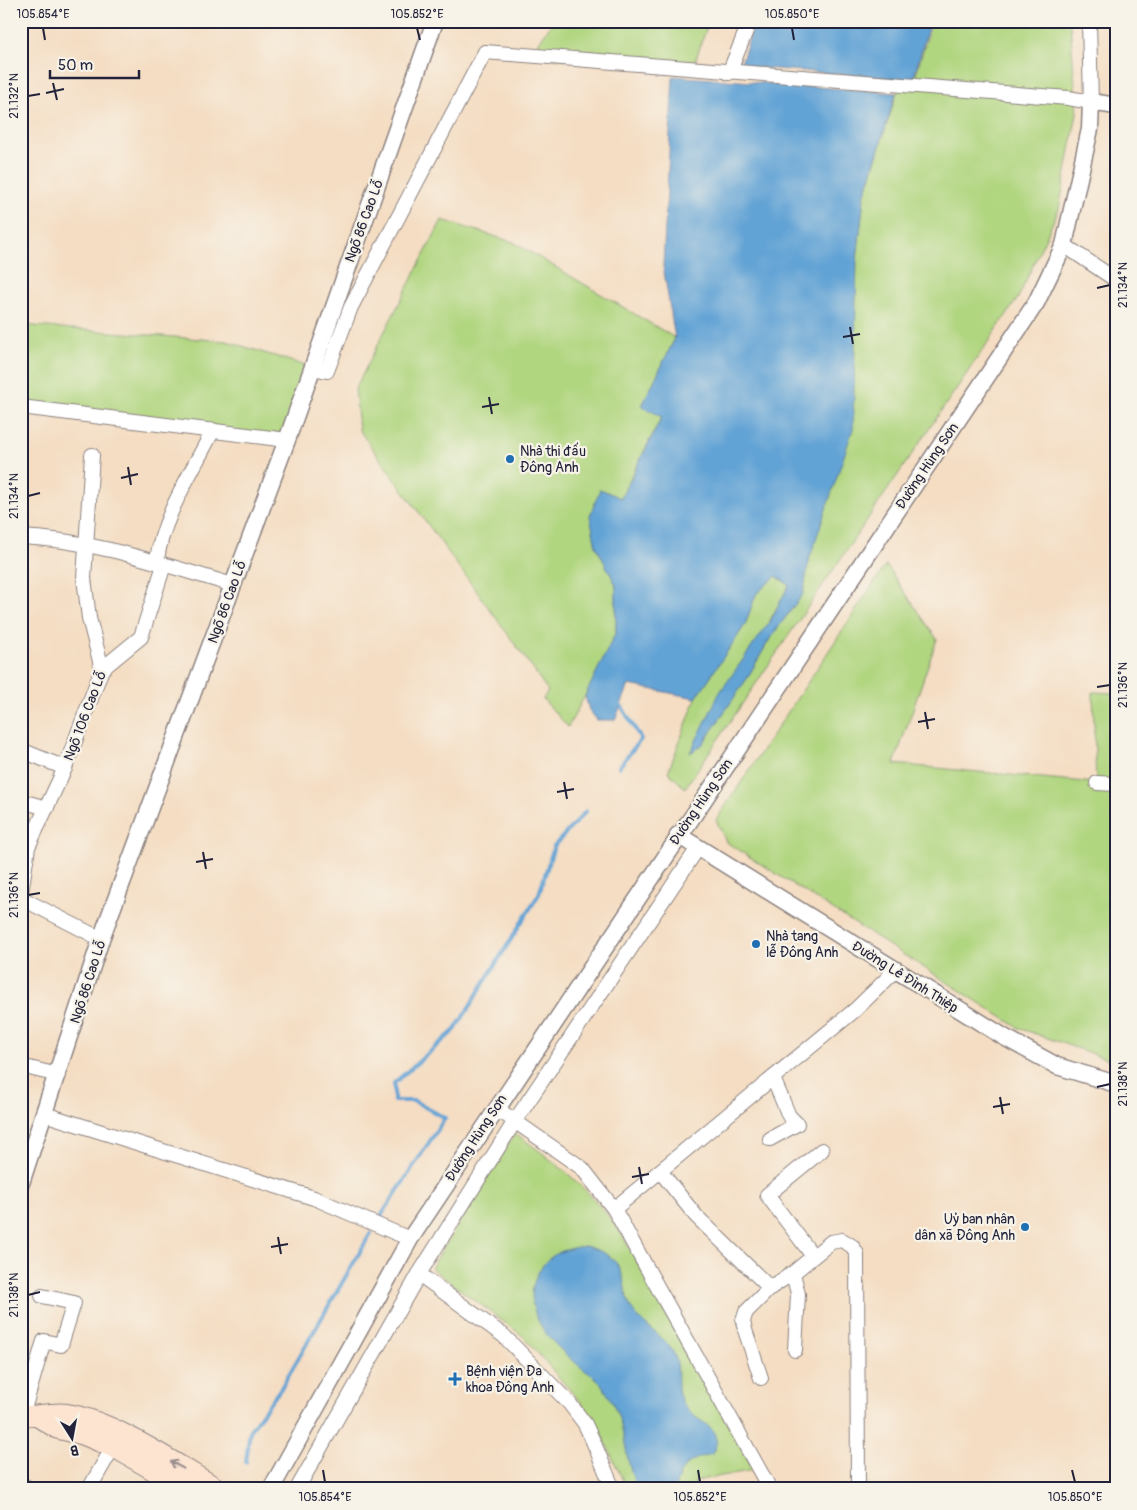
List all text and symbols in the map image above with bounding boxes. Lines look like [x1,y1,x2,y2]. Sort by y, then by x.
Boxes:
text: 105.854°E [16,7,70,22]
text: 105.852°E [391,7,443,22]
text: 105.850°E [765,7,819,22]
scale bar [50,48,139,80]
text: 50 m [58,56,93,75]
text: 21.132°N [7,73,22,119]
street label: Ngõ 86 Cao Lỗ [340,177,387,265]
text: 21.134°N [1116,262,1131,308]
street label: Đường Hùng Sơn [892,420,962,512]
place label: Nhà thi đấu Đông Anh [520,442,586,476]
marker: Nhà thi đấu Đông Anh [504,453,516,465]
text: 21.134°N [7,473,22,519]
street label: Ngõ 86 Cao Lỗ [203,558,250,646]
text: 21.136°N [1116,662,1131,708]
street label: Ngõ 106 Cao Lỗ [59,668,110,763]
street label: Đường Hùng Sơn [666,756,736,848]
text: 21.136°N [7,872,22,918]
place label: Nhà tang lễ Đông Anh [766,928,838,961]
street label: Đường Lê Đình Thiệp [849,937,962,1017]
street label: Ngõ 86 Cao Lỗ [66,938,110,1026]
marker: Nhà tang lễ Đông Anh [750,938,762,950]
text: 21.138°N [1116,1062,1131,1106]
street label: Đường Hùng Sơn [442,1091,511,1185]
place label: Uỷ ban nhân dân xã Đông Anh [915,1211,1015,1244]
marker: Uỷ ban nhân dân xã Đông Anh [1019,1221,1031,1233]
text: 21.138°N [7,1273,22,1317]
place label: Bệnh viện Đa khoa Đông Anh [466,1363,554,1396]
marker: Bệnh viện Đa khoa Đông Anh [448,1372,462,1386]
north arrow [48,1412,98,1462]
text: B [69,1441,80,1459]
one-way arrow [170,1459,185,1469]
text: 105.854°E [298,1490,352,1505]
text: 105.852°E [674,1490,726,1505]
text: 105.850°E [1048,1490,1102,1505]

